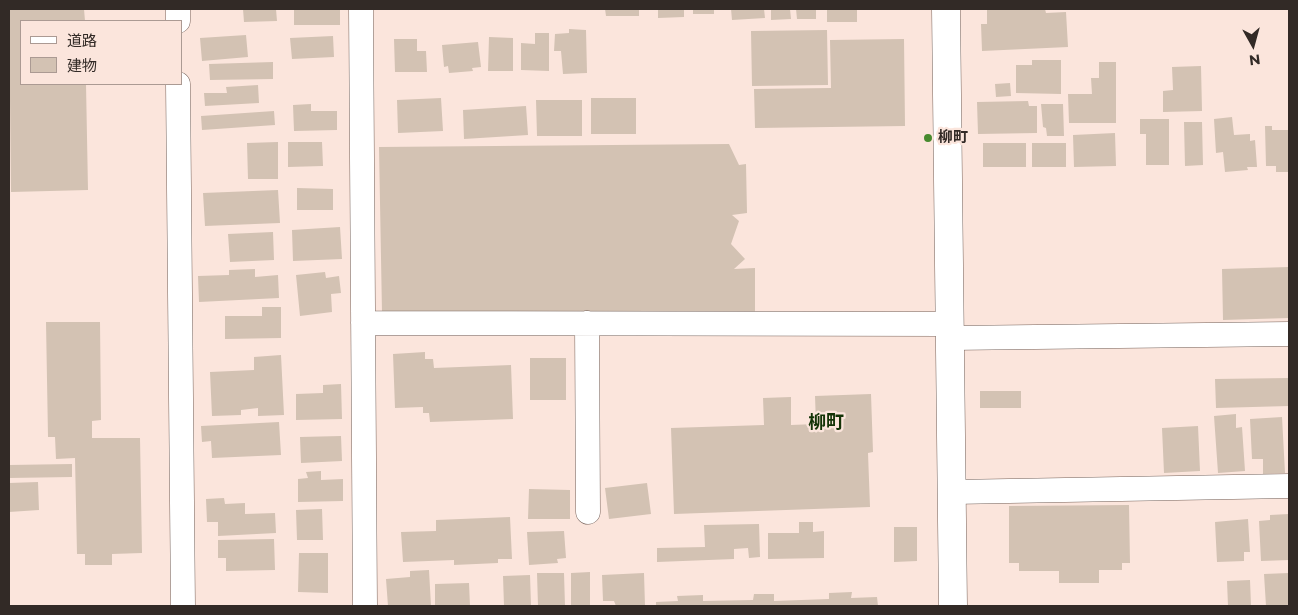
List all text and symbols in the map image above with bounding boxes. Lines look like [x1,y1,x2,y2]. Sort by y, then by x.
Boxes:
legend [20,20,182,85]
north arrow [1228,20,1278,70]
text: 道路 [67,31,97,50]
text: N [1248,50,1262,70]
text: 建物 [67,56,97,75]
place label: 柳町 [938,129,968,147]
marker: 柳町 [922,132,934,144]
district label: 柳町 [808,412,844,434]

